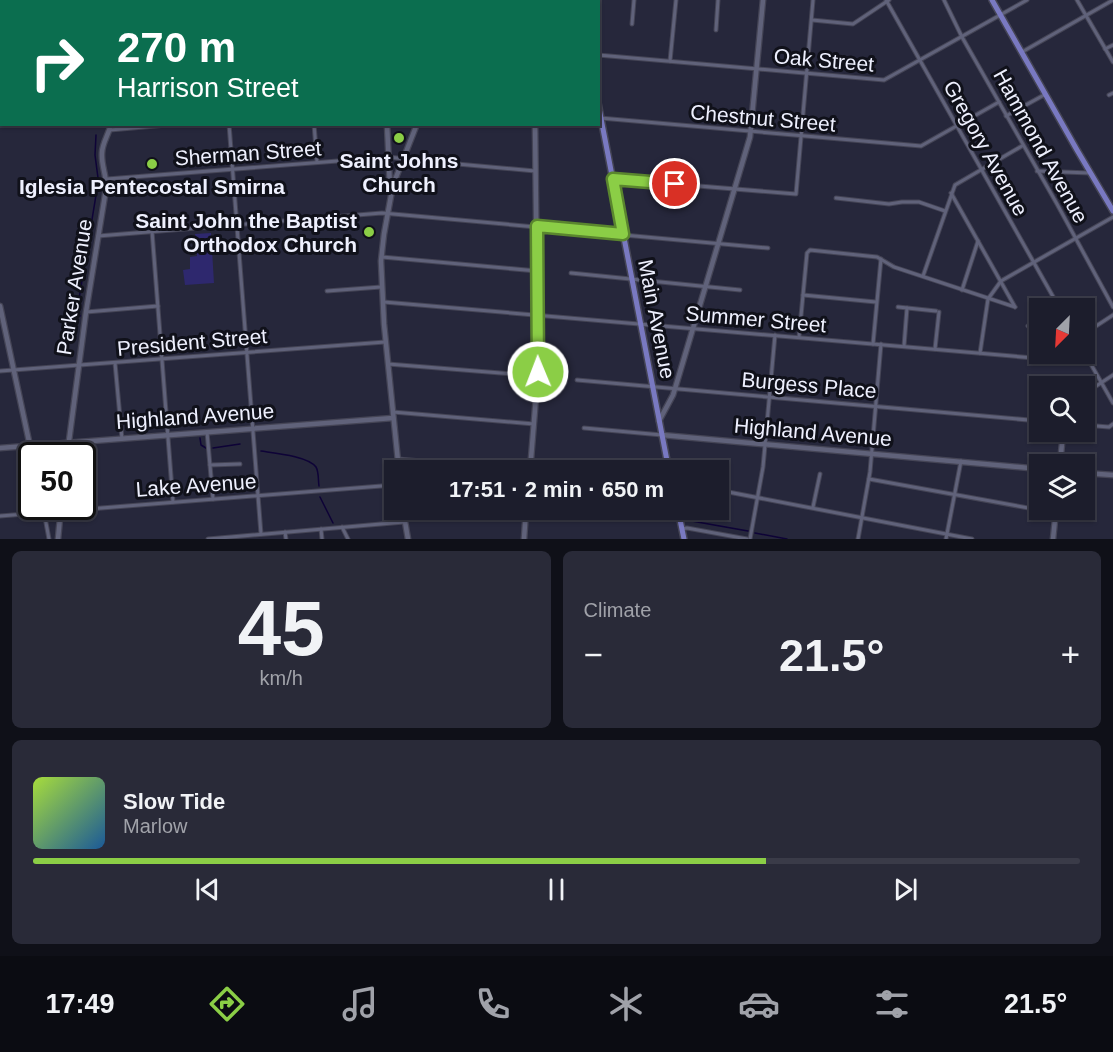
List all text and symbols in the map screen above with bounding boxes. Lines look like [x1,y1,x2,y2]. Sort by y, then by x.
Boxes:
icon: right [18,24,96,102]
text: 270 m [117,24,236,71]
street label: Oak Street [773,44,875,76]
street label: Hammond Avenue [989,65,1093,227]
text: Harrison Street [117,73,299,103]
street label: Gregory Avenue [939,76,1033,220]
street label: Chestnut Street [689,100,837,136]
marker: Saint Johns Church [392,131,406,145]
street label: Sherman Street [174,136,322,170]
place label: Saint Johns Church [339,149,459,196]
marker: Iglesia Pentecostal Smirna [145,157,159,171]
pin [649,158,700,209]
icon: arrive [658,167,691,200]
place label: Iglesia Pentecostal Smirna [19,175,285,198]
place label: Saint John the Baptist Orthodox Church [135,209,357,256]
street label: Parker Avenue [52,217,96,357]
marker: Saint John the Baptist Orthodox Church [362,225,376,239]
street label: Main Avenue [634,257,680,381]
north arrow [1029,298,1095,364]
map controls [1029,298,1095,520]
street label: Summer Street [685,301,827,337]
street label: President Street [116,324,268,360]
position arrow [506,340,570,404]
street label: Burgess Place [741,368,877,402]
button: search [1029,376,1095,442]
street label: Highland Avenue [115,399,275,433]
street label: Highland Avenue [733,414,893,450]
speed limit sign: 50 [18,442,96,520]
button: layers [1029,454,1095,520]
street label: Lake Avenue [135,469,257,501]
text: 17:51 · 2 min · 650 m [449,477,664,502]
text: 45 [238,584,325,672]
text: Climate [584,599,651,621]
text: 21.5° [779,630,885,681]
text: − [584,636,603,673]
text: + [1061,636,1080,673]
text: km/h [260,667,303,689]
text: Slow Tide [123,789,225,814]
text: Marlow [123,815,187,837]
icon: previous [191,873,224,906]
icon: pause [540,873,573,906]
icon: next [889,873,922,906]
icon: directions [206,983,248,1025]
icon: music [339,983,381,1025]
icon: phone [472,983,514,1025]
icon: climate [605,983,647,1025]
icon: car [738,983,780,1025]
icon: filters [871,983,913,1025]
text: 17:49 [46,989,115,1019]
text: 21.5° [1004,989,1067,1019]

